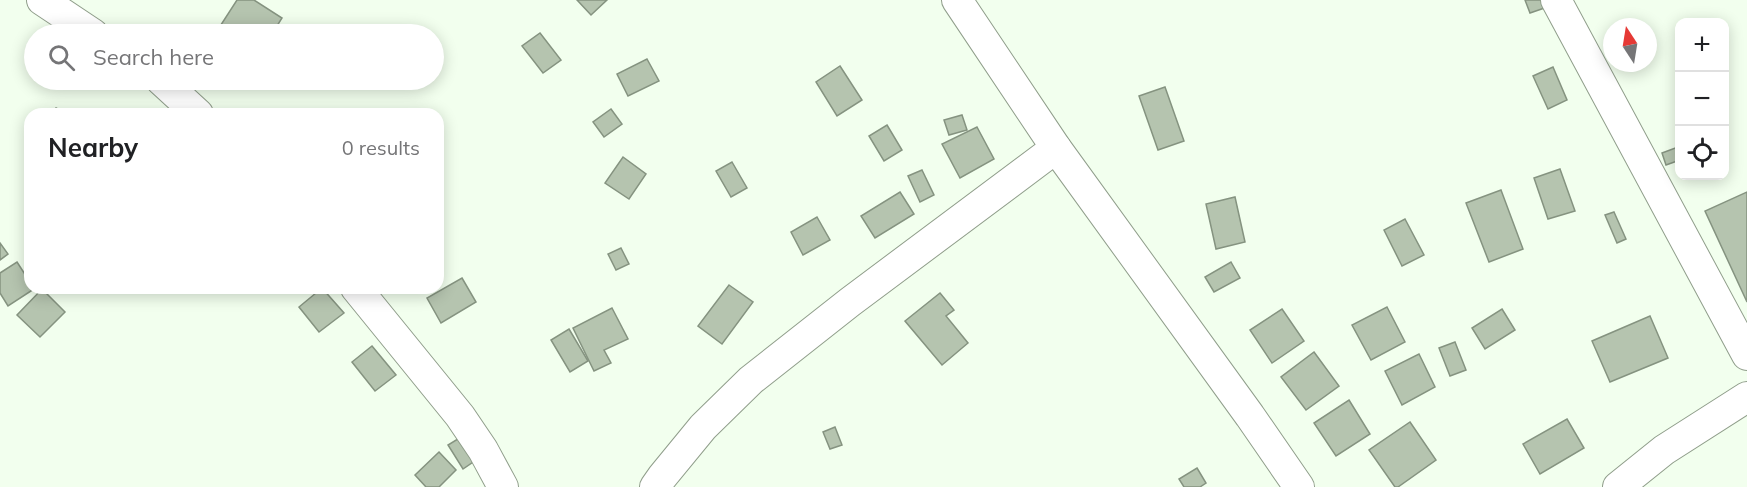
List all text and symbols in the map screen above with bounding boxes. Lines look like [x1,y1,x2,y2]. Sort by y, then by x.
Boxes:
north arrow [1603,18,1657,72]
map controls [1675,18,1729,180]
button: + [1675,18,1729,72]
search box [24,24,444,90]
icon: search [45,41,78,74]
text: Search here [93,43,214,71]
button: − [1675,72,1729,126]
button: locate [1675,126,1729,180]
text: Nearby [48,131,138,164]
text: 0 results [342,135,420,160]

